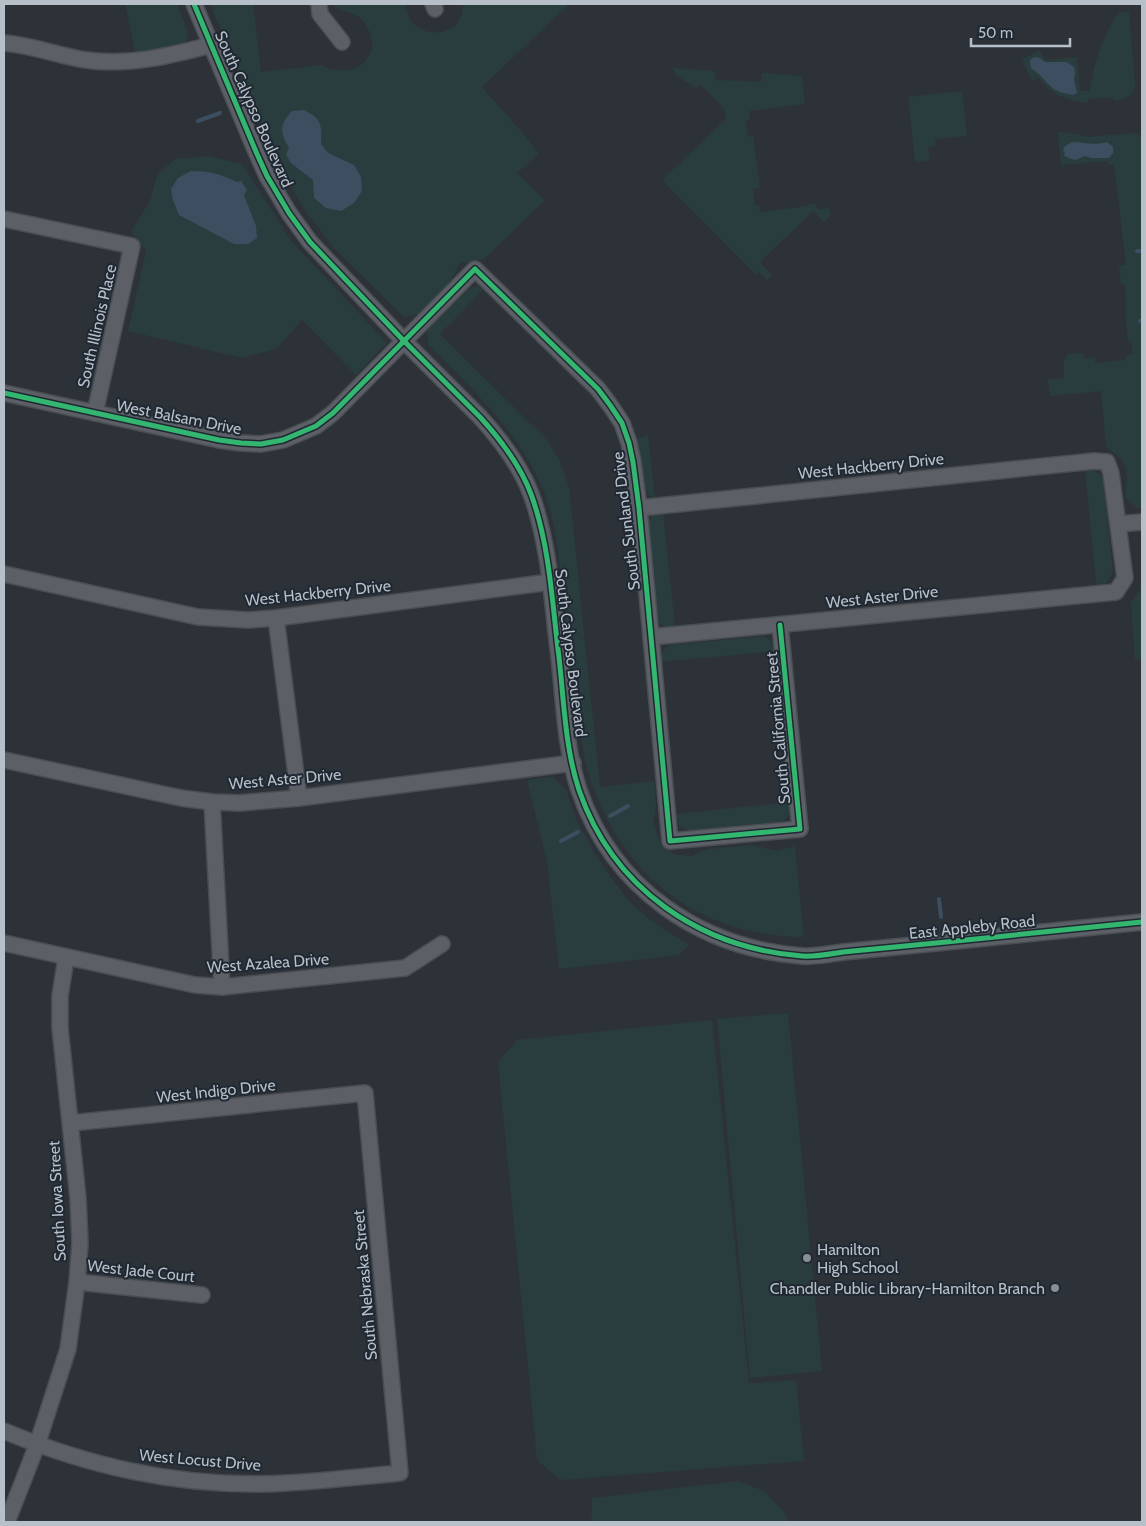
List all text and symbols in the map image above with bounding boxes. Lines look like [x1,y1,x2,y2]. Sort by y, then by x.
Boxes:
scale bar [971,15,1070,47]
text: 50 m [978,24,1013,42]
street label: South Calypso Boulevard [211,28,297,190]
street label: South Illinois Place [74,262,120,390]
street label: West Balsam Drive [115,396,243,438]
street label: West Hackberry Drive [797,449,945,483]
street label: South Sunland Drive [608,451,644,591]
street label: South Calypso Boulevard [551,568,591,738]
street label: West Hackberry Drive [244,576,392,610]
street label: West Aster Drive [825,582,939,612]
street label: South California Street [762,651,794,805]
street label: West Aster Drive [228,765,342,793]
street label: East Appleby Road [908,911,1036,943]
street label: West Azalea Drive [206,949,330,977]
street label: West Indigo Drive [155,1075,277,1107]
street label: South Iowa Street [44,1140,70,1262]
street label: South Nebraska Street [349,1208,381,1361]
place label: Hamilton High School [817,1240,899,1277]
marker: Hamilton High School [801,1252,813,1264]
street label: West Jade Court [86,1256,196,1286]
place label: Chandler Public Library-Hamilton Branch [770,1279,1045,1298]
marker: Chandler Public Library-Hamilton Branch [1049,1282,1061,1294]
street label: West Locust Drive [138,1445,262,1475]

